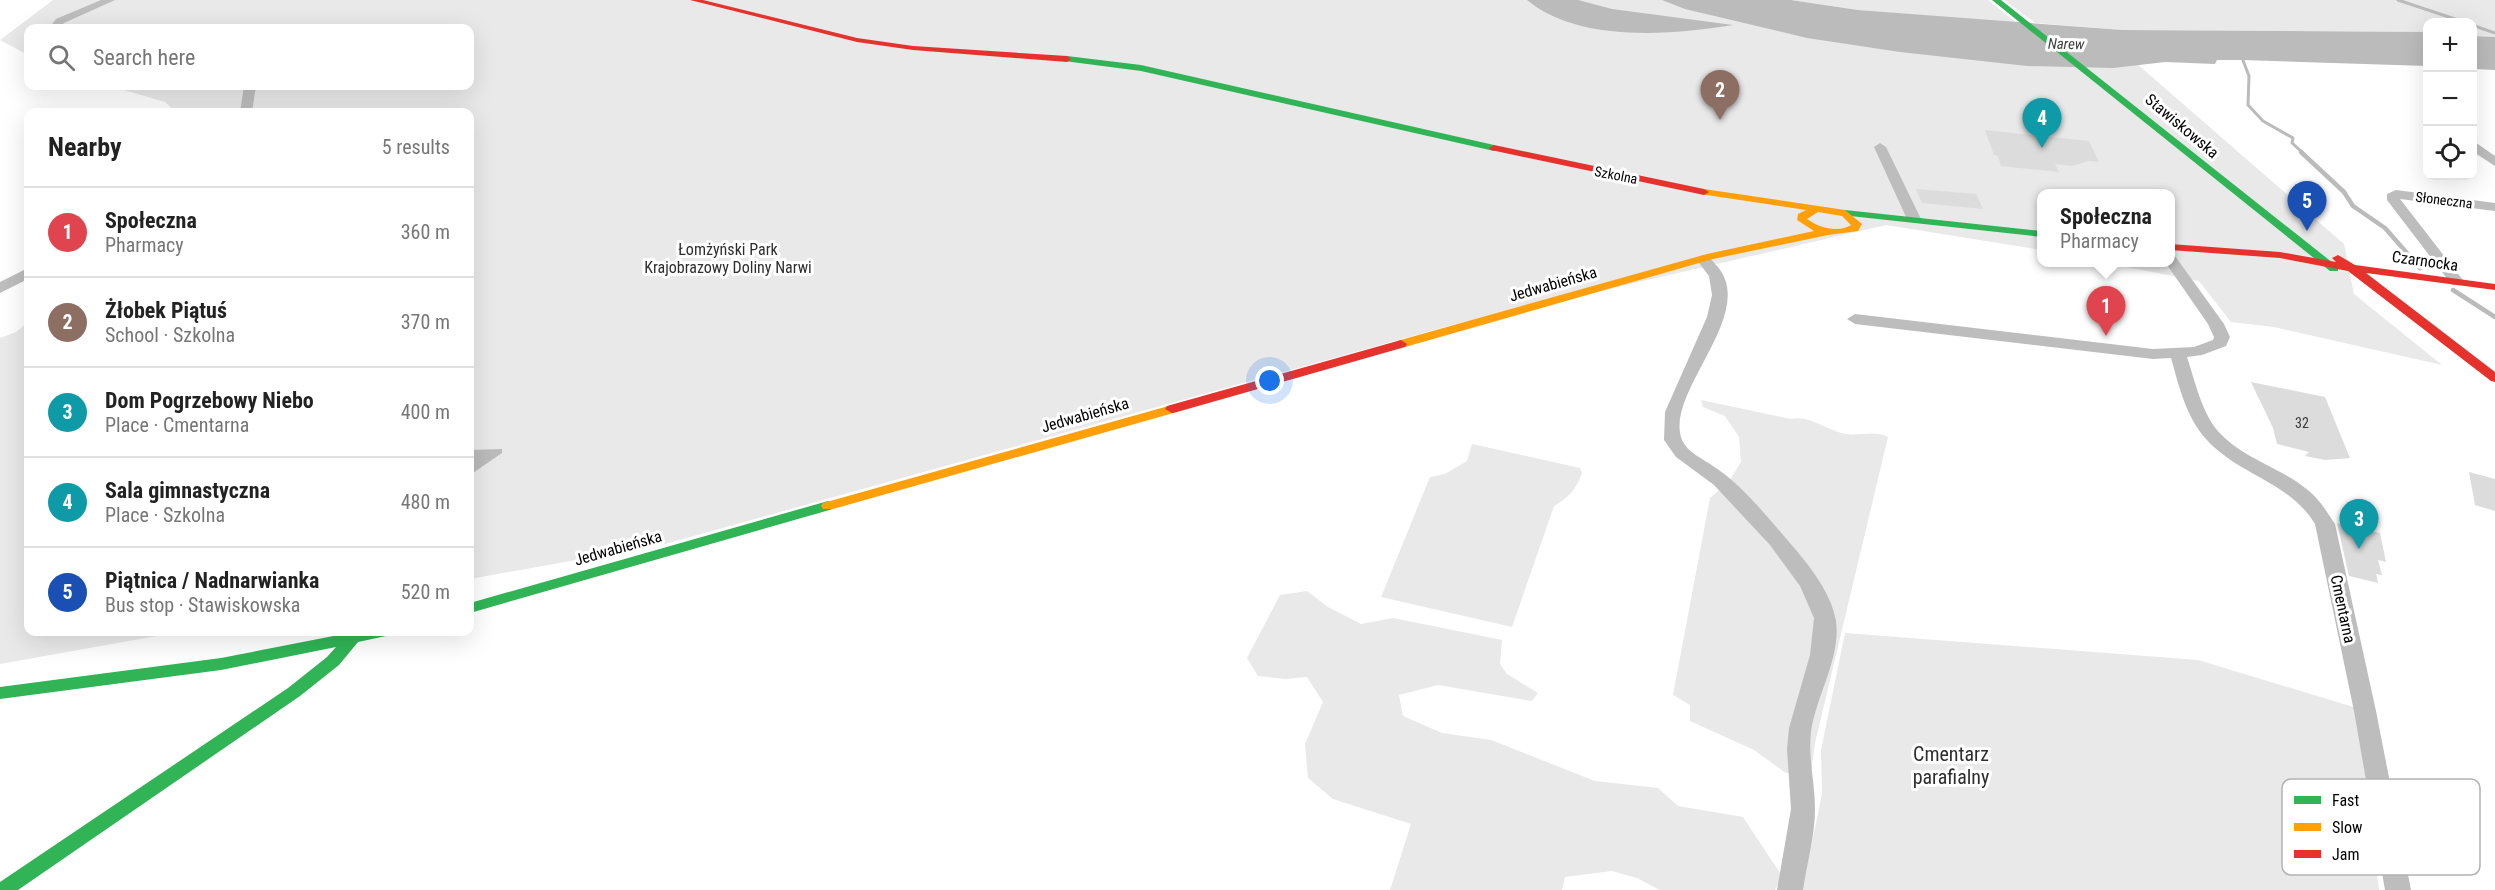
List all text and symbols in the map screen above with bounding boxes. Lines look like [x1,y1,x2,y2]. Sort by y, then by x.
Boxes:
map controls [2423,18,2477,180]
button: + [2423,18,2477,72]
search box [24,24,474,90]
water label: Narew [2048,35,2085,53]
icon: search [45,41,78,74]
text: Search here [93,45,195,70]
pin: 2 [1700,70,1740,120]
button: − [2423,72,2477,126]
street label: Stawiskowska [2141,90,2223,162]
pin: 4 [2022,98,2062,148]
button: locate [2423,126,2477,180]
text: Nearby [48,132,122,162]
text: 5 results [382,135,450,159]
street label: Szkolna [1593,163,1639,187]
pin: 5 [2288,182,2326,231]
popup [2037,189,2175,267]
street label: Słoneczna [2415,189,2473,211]
text: Społeczna [2060,204,2152,229]
text: Społeczna [105,208,197,233]
text: 1 [62,220,73,244]
text: 360 m [401,220,450,244]
text: Pharmacy [2060,229,2139,253]
text: Pharmacy [105,233,184,257]
park label: Łomżyński Park Krajobrazowy Doliny Narwi [644,240,812,277]
street label: Czarnocka [2391,247,2459,275]
street label: Jedwabieńska [1507,262,1599,306]
pin: 1 [2086,286,2126,336]
text: Żłobek Piątuś [105,298,227,323]
text: 2 [62,310,73,334]
text: 370 m [401,310,450,334]
text: School · Szkolna [105,323,235,347]
your location [1255,366,1284,395]
text: Dom Pogrzebowy Niebo [105,388,314,413]
street label: Jedwabieńska [1039,393,1131,437]
text: 3 [62,400,73,424]
text: 400 m [401,400,450,424]
text: Place · Cmentarna [105,413,249,437]
house number: 32 [2295,415,2309,431]
text: Sala gimnastyczna [105,478,270,503]
text: 4 [62,490,73,514]
text: 480 m [401,490,450,514]
pin: 3 [2340,500,2378,549]
text: Place · Szkolna [105,503,225,527]
street label: Jedwabieńska [572,526,664,570]
text: Piątnica / Nadnarwianka [105,568,319,593]
street label: Cmentarna [2327,573,2359,645]
text: 5 [62,580,73,604]
text: 520 m [401,580,450,604]
text: Bus stop · Stawiskowska [105,593,300,617]
park label: Cmentarz parafialny [1913,742,1989,789]
legend [2282,779,2480,875]
text: Fast [2332,791,2359,810]
text: Slow [2332,818,2362,837]
text: Jam [2332,845,2359,864]

